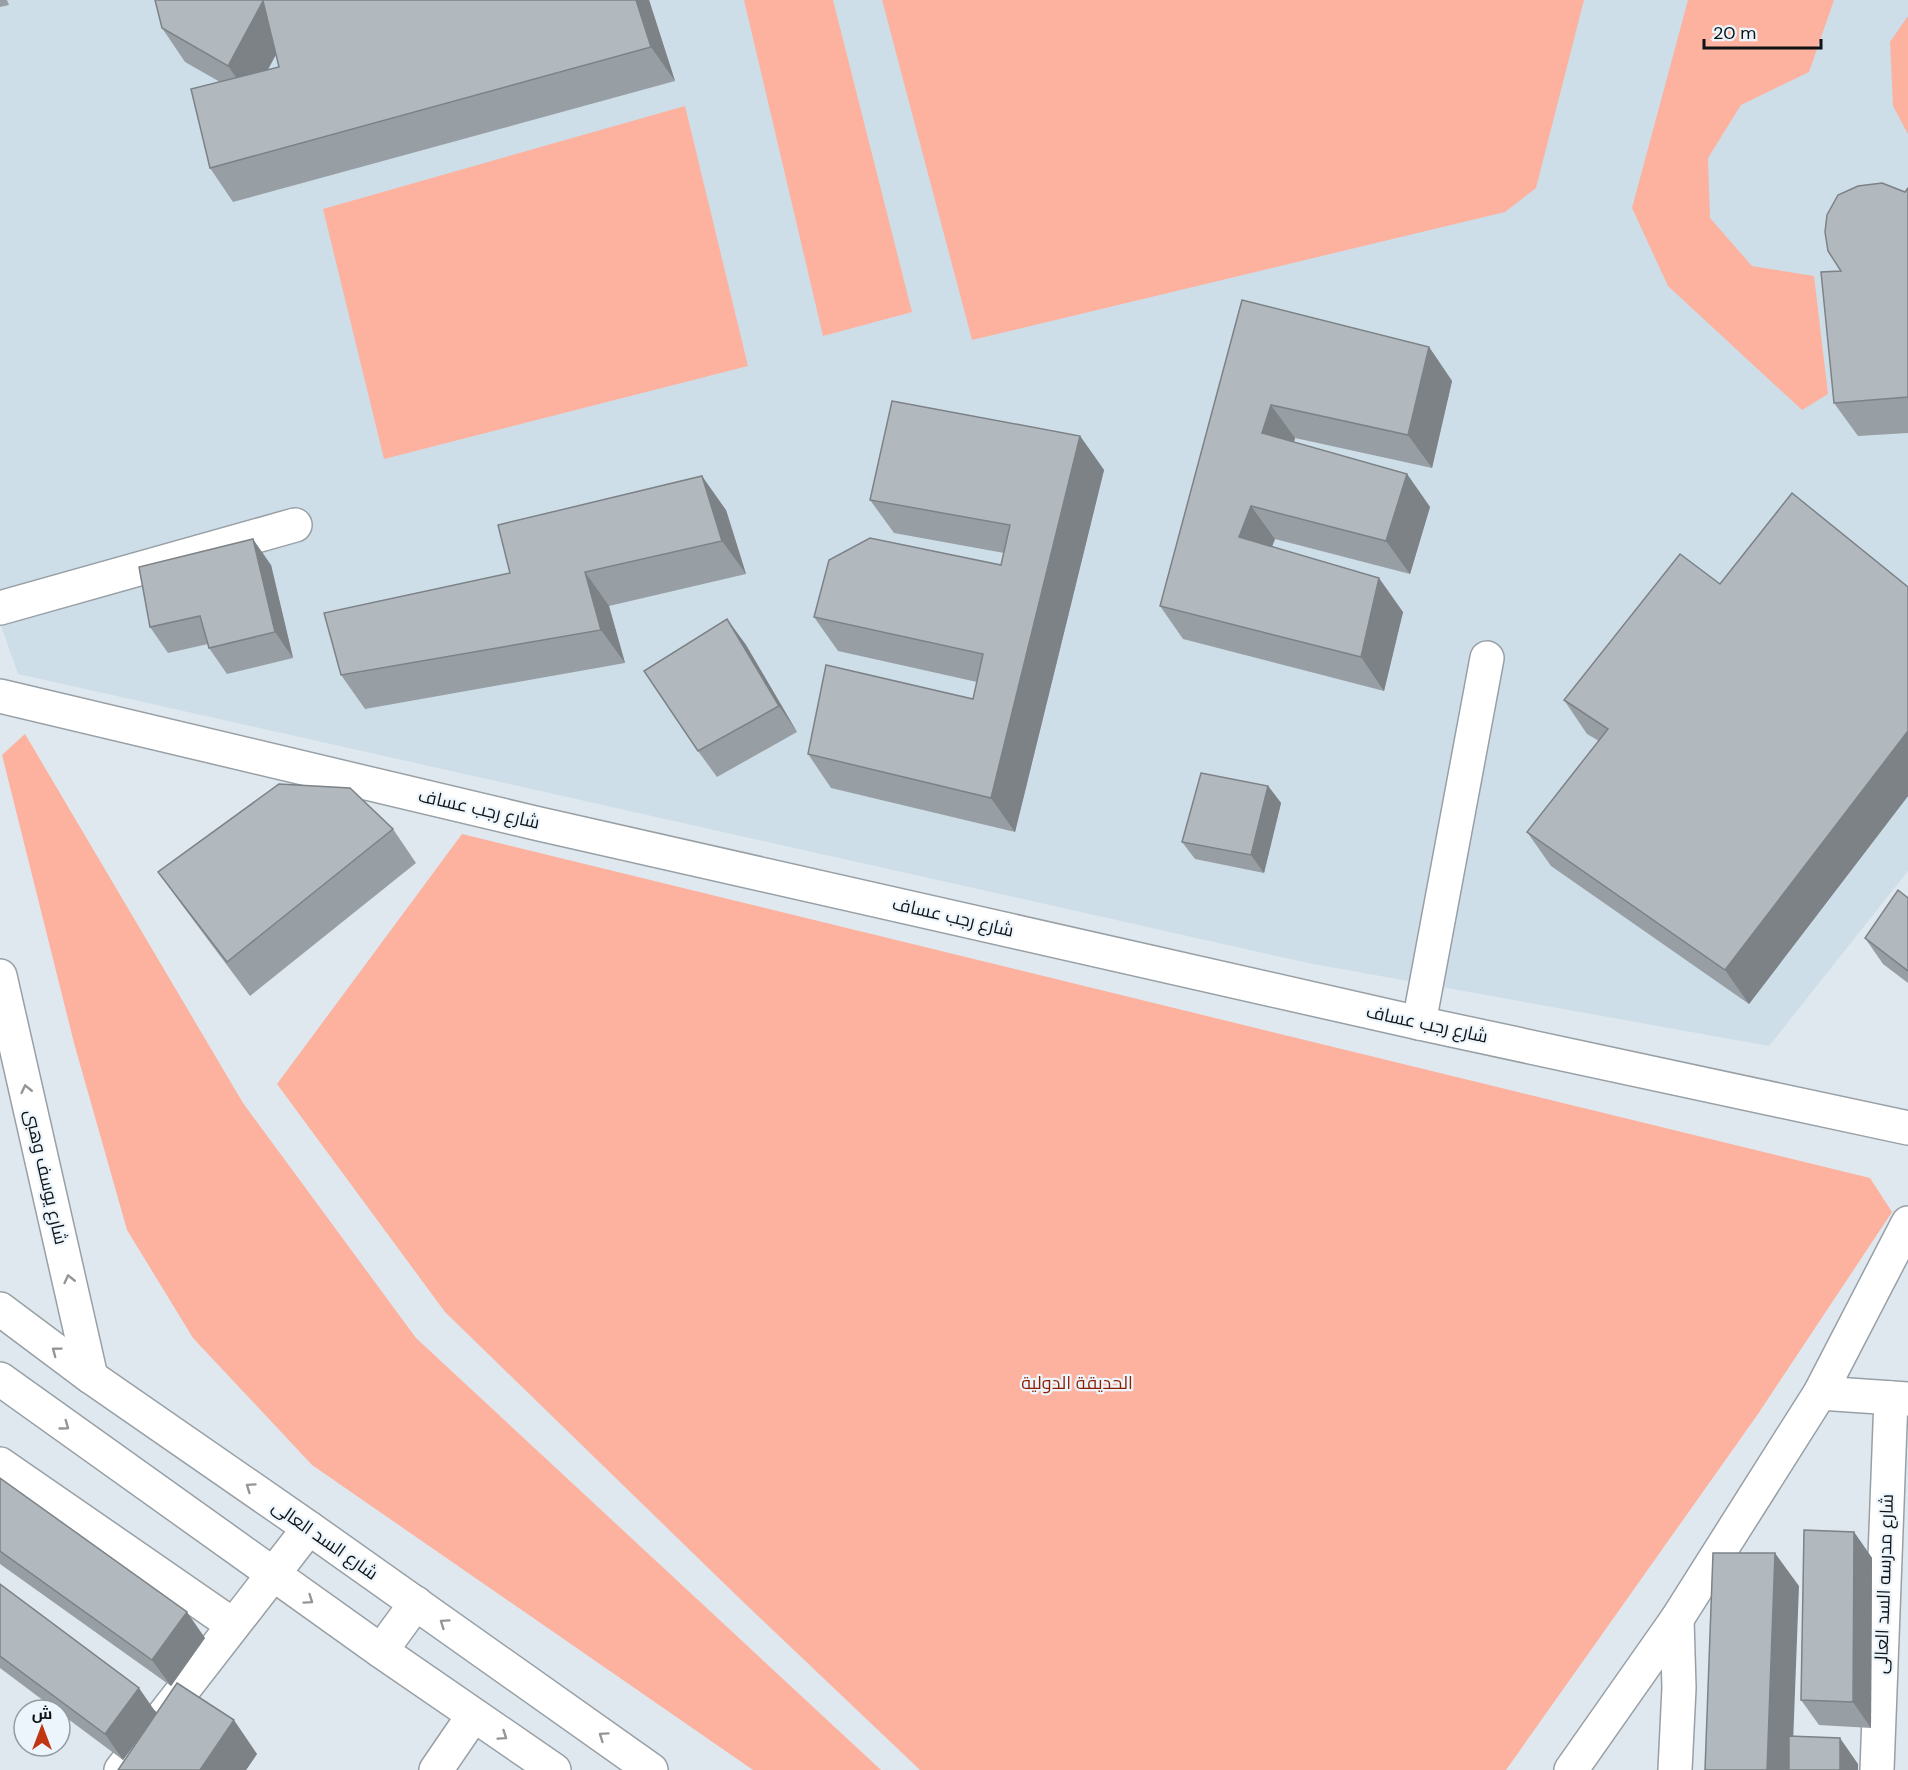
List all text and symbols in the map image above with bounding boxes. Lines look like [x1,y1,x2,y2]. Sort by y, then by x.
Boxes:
scale bar [1704,12,1821,50]
text: 20 m [1713,21,1756,45]
street label: شارع رجب عساف [416,783,542,835]
street label: شارع رجب عساف [890,891,1016,943]
street label: شارع رجب عساف [1364,999,1490,1049]
one-way arrow [20,1085,33,1095]
street label: شارع يوسف وهبى [19,1107,73,1247]
one-way arrow [63,1275,76,1285]
one-way arrow [51,1347,62,1358]
park label: الحديقة الدولية [1021,1371,1133,1395]
one-way arrow [58,1418,69,1429]
one-way arrow [246,1483,257,1494]
street label: شارع مدرسه السد العالى [1869,1494,1899,1674]
street label: شارع السد العالى [267,1495,383,1585]
one-way arrow [302,1593,313,1604]
one-way arrow [440,1619,451,1630]
north arrow [12,1698,72,1758]
text: ش [32,1703,52,1724]
one-way arrow [497,1728,507,1740]
one-way arrow [598,1732,609,1743]

